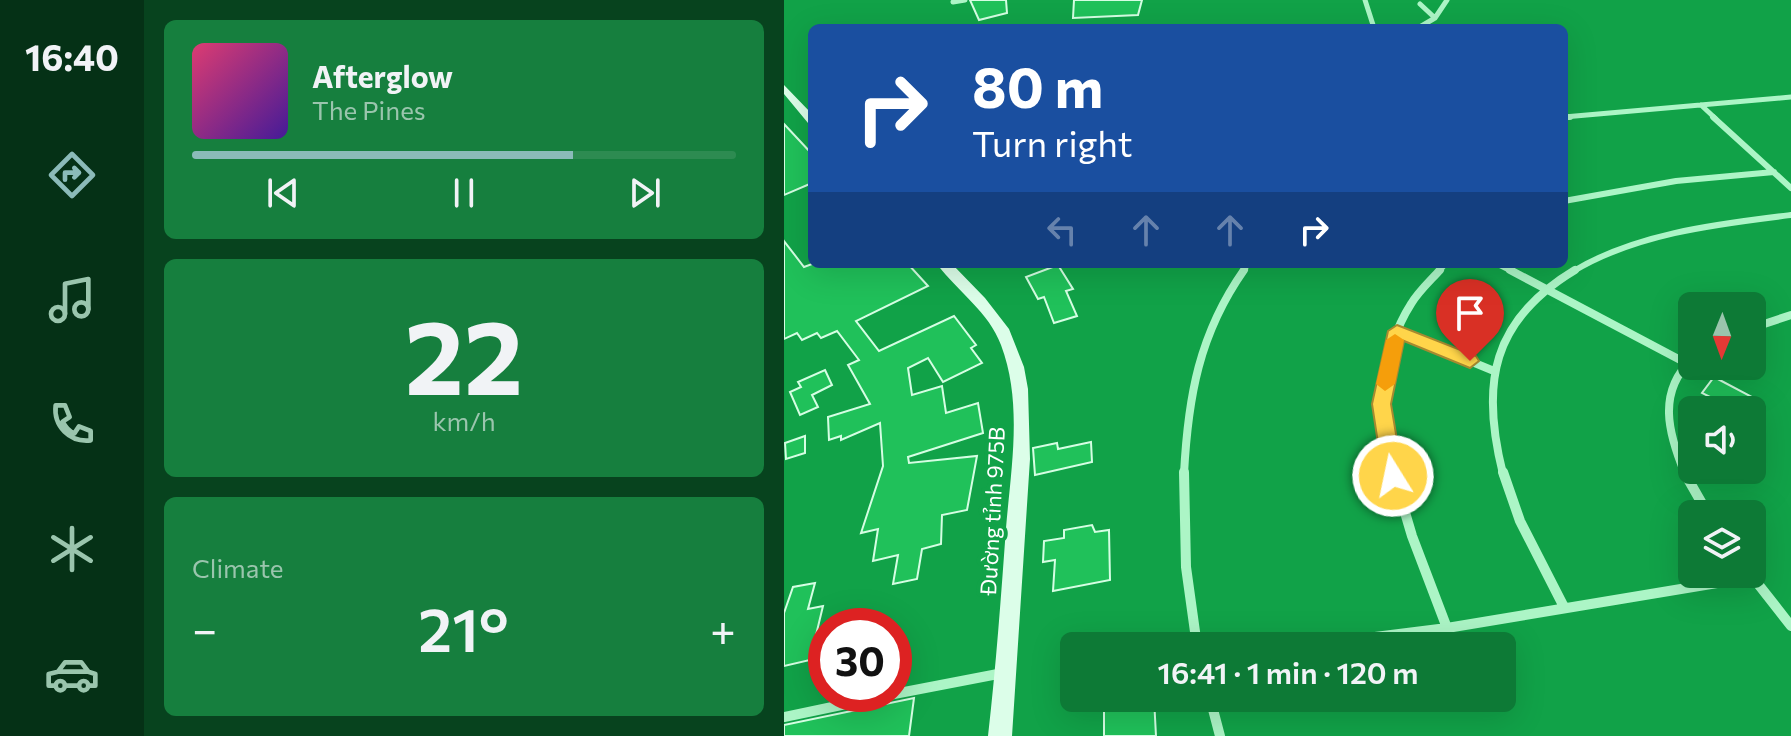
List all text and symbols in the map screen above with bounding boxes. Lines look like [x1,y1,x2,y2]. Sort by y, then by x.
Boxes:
text: 16:40 [25,34,119,78]
text: 80 m [972,51,1103,120]
icon: right [840,56,944,160]
text: Afterglow [312,57,453,94]
text: The Pines [312,94,426,125]
text: Turn right [972,120,1133,164]
icon: directions [44,147,100,203]
icon: previous [261,171,305,215]
icon: pause [442,171,486,215]
icon: next [623,171,667,215]
icon: left [1040,208,1084,252]
icon: ahead [1124,208,1168,252]
icon: ahead [1208,208,1252,252]
icon: right [1292,208,1336,252]
icon: music [44,272,100,328]
pin [1436,279,1504,361]
text: 22 [405,289,523,416]
icon: arrive [1448,291,1492,335]
north arrow [1678,292,1766,380]
map controls [1678,292,1766,588]
icon: phone [44,396,100,452]
button: sound [1678,396,1766,484]
text: km/h [432,405,496,436]
street label: Đường tỉnh 975B [974,426,1010,597]
position arrow [1351,434,1435,518]
button: layers [1678,500,1766,588]
icon: climate [44,521,100,577]
text: Climate [192,552,284,583]
text: 21° [418,591,509,664]
text: − [192,601,217,655]
text: + [710,601,736,655]
speed limit sign: 30 [808,608,912,712]
icon: car [44,646,100,702]
text: 16:41 · 1 min · 120 m [1158,653,1418,690]

